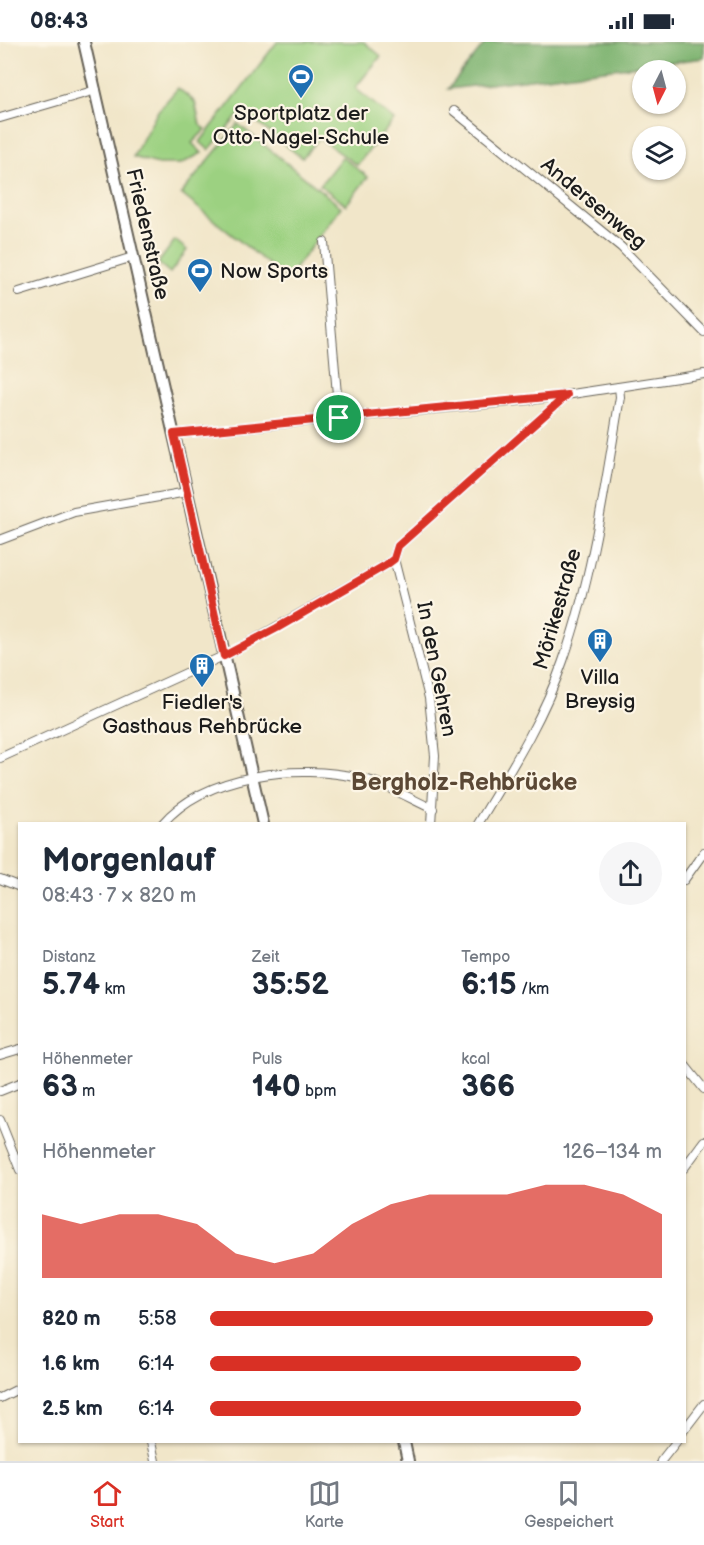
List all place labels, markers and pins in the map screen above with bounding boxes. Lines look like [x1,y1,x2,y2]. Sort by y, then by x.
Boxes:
sports icon: Sportplatz der Otto-Nagel-Schule [286,62,316,100]
place label: Sportplatz der Otto-Nagel-Schule [213,101,389,150]
sports icon: Now Sports [185,256,215,294]
place label: Now Sports [220,259,328,284]
pin [313,392,364,443]
building icon: Villa Breysig [585,626,615,664]
building icon: Fiedler's Gasthaus Rehbrücke [187,651,217,689]
place label: Villa Breysig [565,665,635,714]
place label: Fiedler's Gasthaus Rehbrücke [102,690,302,739]

